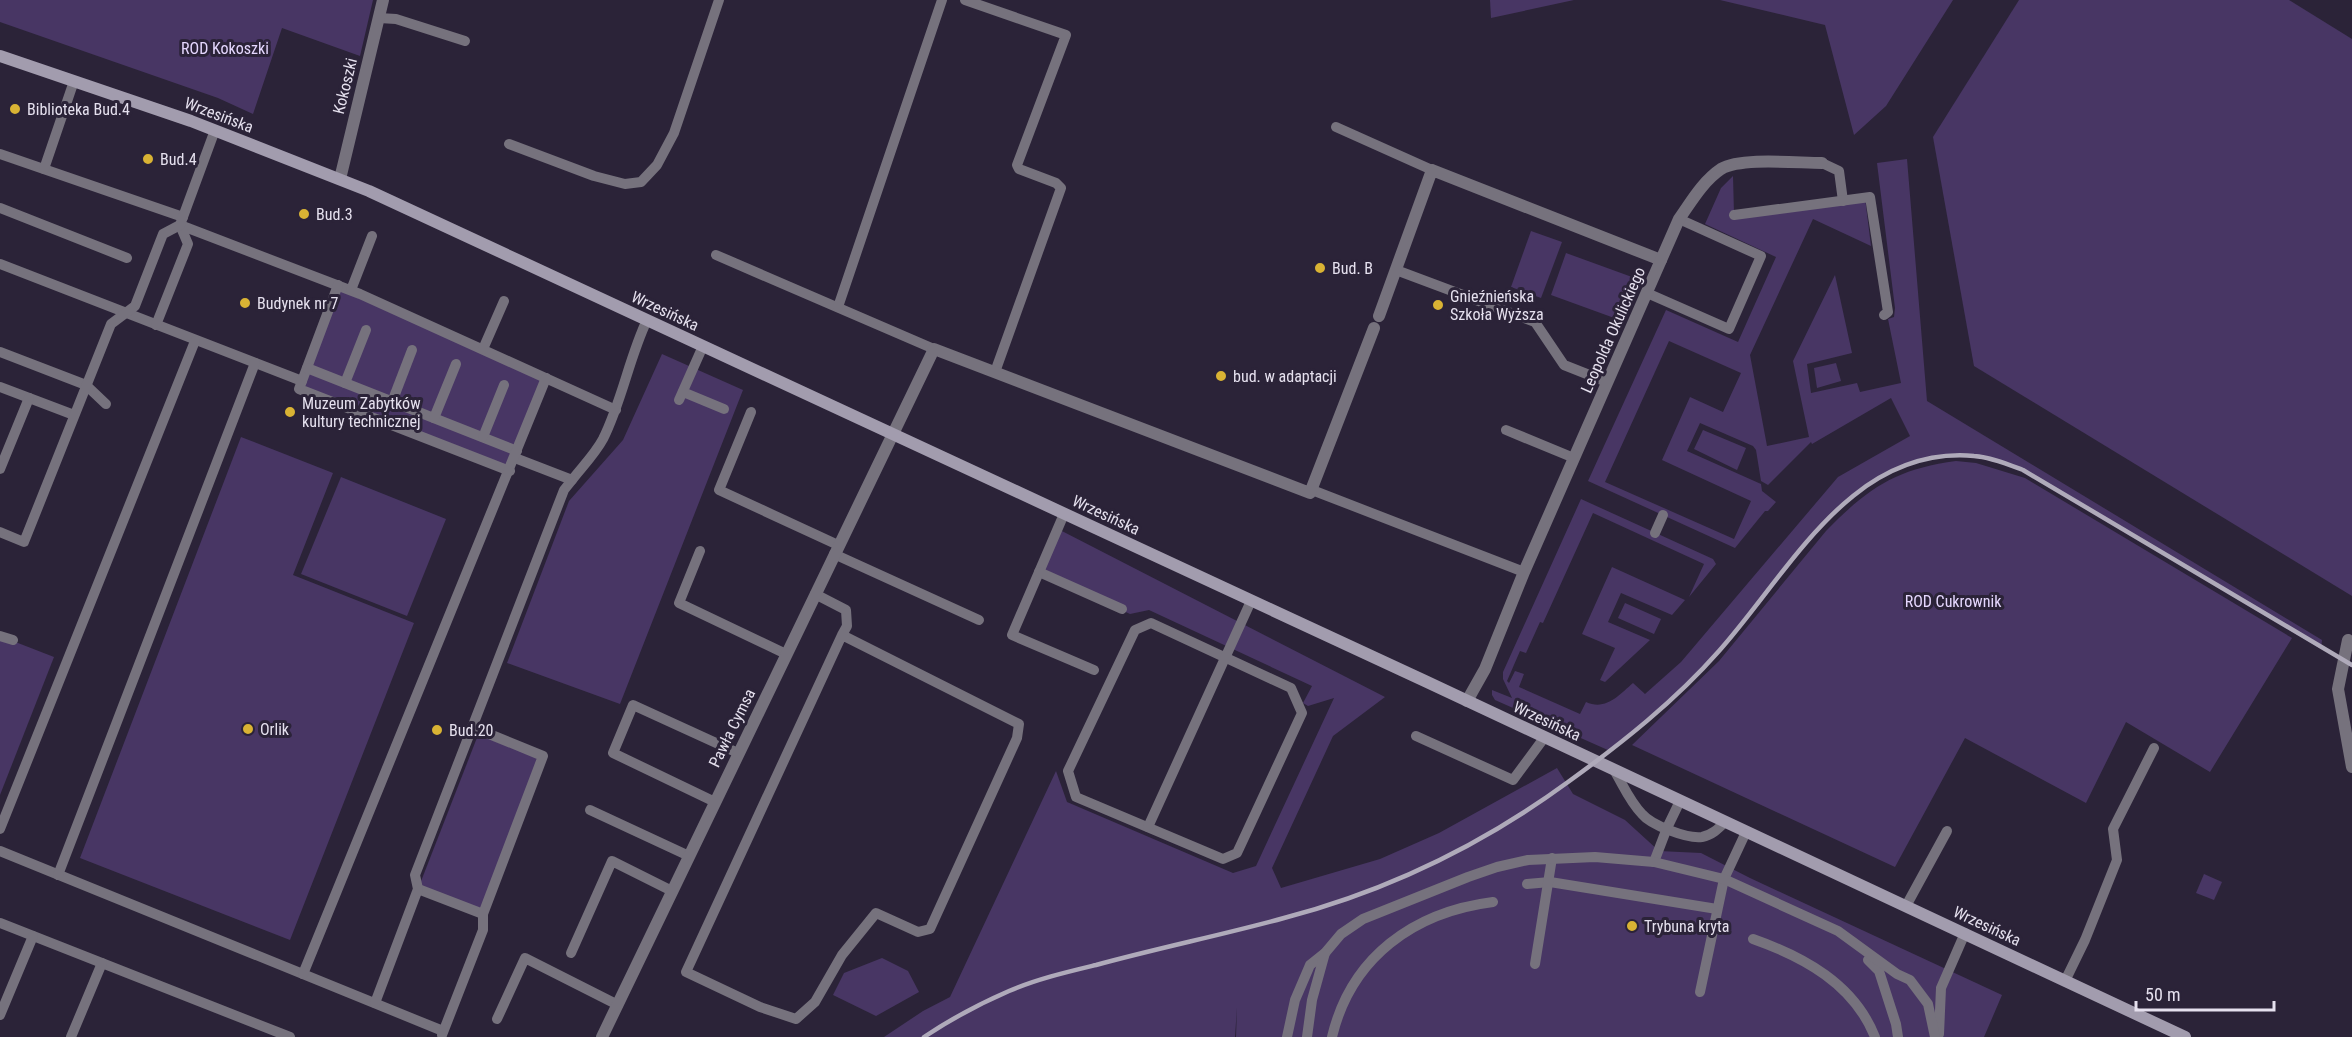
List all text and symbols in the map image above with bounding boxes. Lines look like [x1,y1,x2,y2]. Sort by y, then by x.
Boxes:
park label: ROD Kokoszki [181,39,269,58]
street label: Kokoszki [329,56,361,116]
street label: Wrzesińska [182,93,256,137]
place label: Biblioteka Bud.4 [27,100,130,119]
marker: Biblioteka Bud.4 [8,102,22,116]
place label: Bud.4 [160,150,197,169]
marker: Bud.4 [141,152,155,166]
place label: Bud.3 [316,205,353,224]
marker: Bud.3 [297,207,311,221]
place label: Bud. B [1332,259,1373,278]
marker: Bud. B [1313,261,1327,275]
street label: Leopolda Okulickiego [1577,264,1649,396]
street label: Wrzesińska [628,287,702,335]
place label: Gnieźnieńska Szkoła Wyższa [1450,287,1544,324]
place label: Budynek nr 7 [257,294,339,313]
marker: Budynek nr 7 [238,296,252,310]
marker: Gnieźnieńska Szkoła Wyższa [1431,298,1445,312]
place label: bud. w adaptacji [1233,367,1337,386]
marker: bud. w adaptacji [1214,369,1228,383]
place label: Muzeum Zabytków kultury technicznej [302,394,421,431]
marker: Muzeum Zabytków kultury technicznej [283,405,297,419]
street label: Wrzesińska [1069,491,1143,539]
park label: ROD Cukrownik [1905,592,2002,611]
street label: Pawła Cymsa [705,686,759,770]
street label: Wrzesińska [1510,697,1584,745]
place label: Orlik [260,720,290,739]
place label: Bud.20 [449,721,493,740]
marker: Orlik [241,722,255,736]
marker: Bud.20 [430,723,444,737]
street label: Wrzesińska [1950,902,2024,950]
place label: Trybuna kryta [1644,917,1729,936]
marker: Trybuna kryta [1625,919,1639,933]
scale bar [2136,974,2274,1012]
text: 50 m [2145,984,2180,1005]

